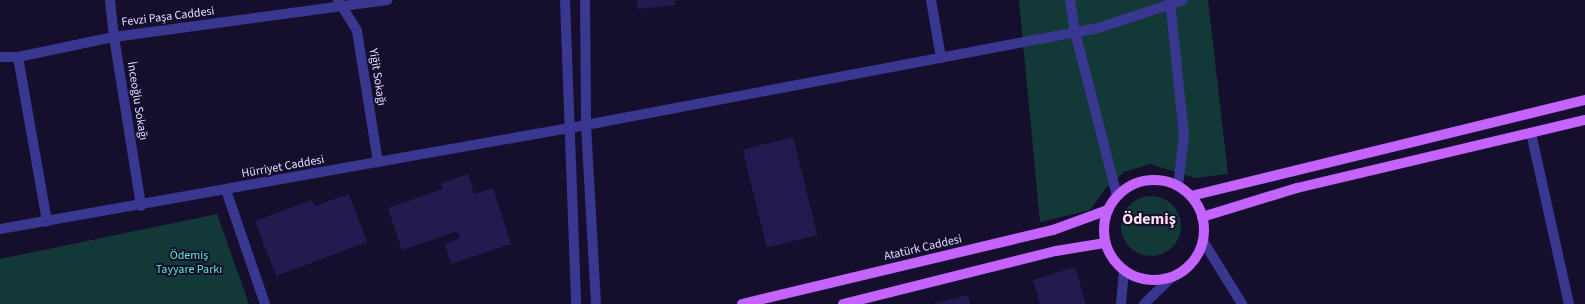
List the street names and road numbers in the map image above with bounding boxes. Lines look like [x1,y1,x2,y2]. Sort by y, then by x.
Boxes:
street label: Fevzi Paşa Caddesi [121,4,215,30]
street label: Yiğit Sokağı [365,47,389,107]
street label: İnceoğlu Sokağı [124,61,150,141]
street label: Hürriyet Caddesi [241,153,325,181]
street label: Atatürk Caddesi [883,232,963,264]

